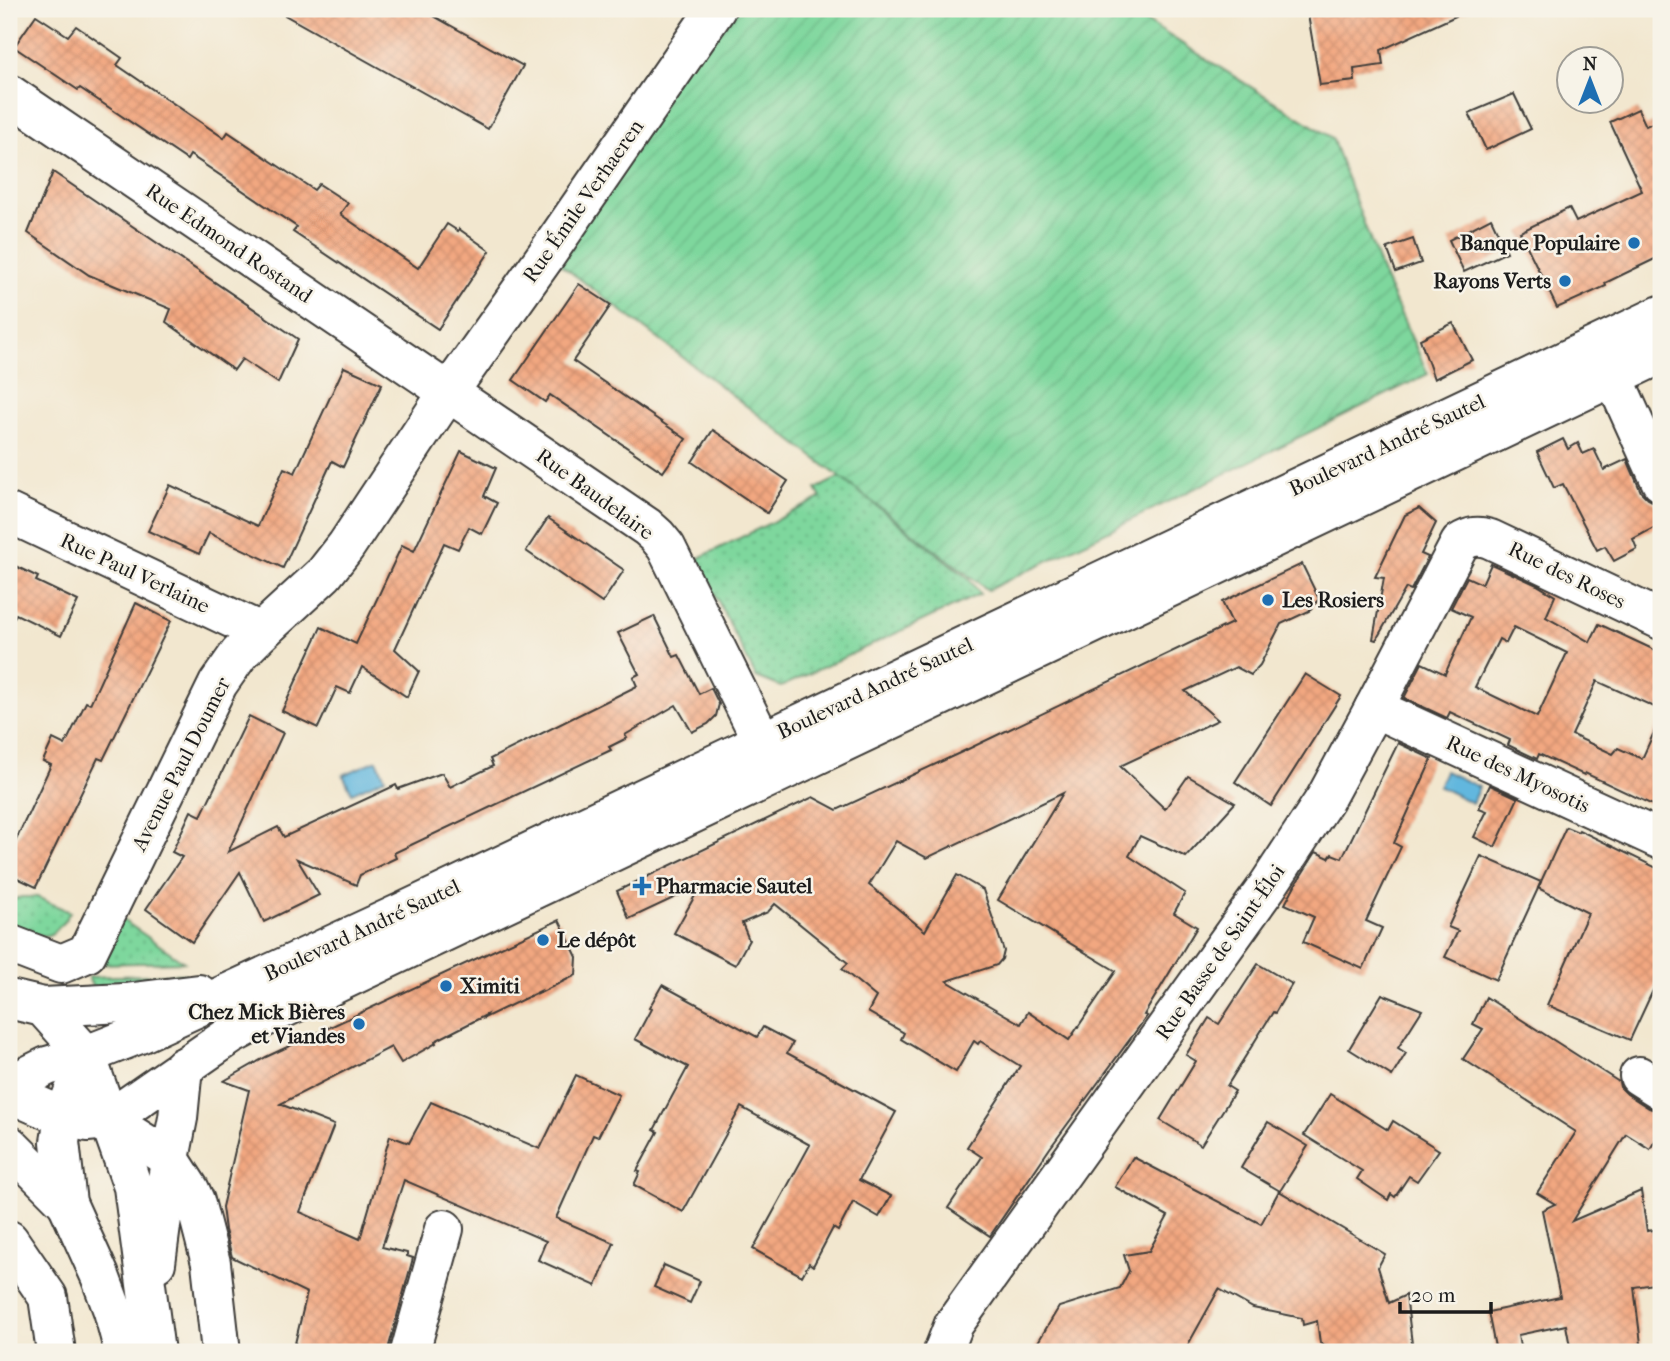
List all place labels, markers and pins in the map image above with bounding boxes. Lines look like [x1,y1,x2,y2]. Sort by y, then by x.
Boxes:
place label: Banque Populaire [1460,231,1621,255]
marker: Banque Populaire [1626,235,1642,251]
place label: Rayons Verts [1433,269,1551,293]
marker: Rayons Verts [1557,273,1573,289]
place label: Les Rosiers [1282,588,1384,612]
marker: Les Rosiers [1260,592,1276,608]
place label: Pharmacie Sautel [656,874,813,898]
marker: Pharmacie Sautel [634,878,650,894]
place label: Le dépôt [557,928,636,952]
marker: Le dépôt [535,932,551,948]
place label: Ximiti [459,974,521,998]
marker: Ximiti [438,978,454,994]
place label: Chez Mick Bières et Viandes [188,1000,345,1048]
marker: Chez Mick Bières et Viandes [351,1016,367,1032]

